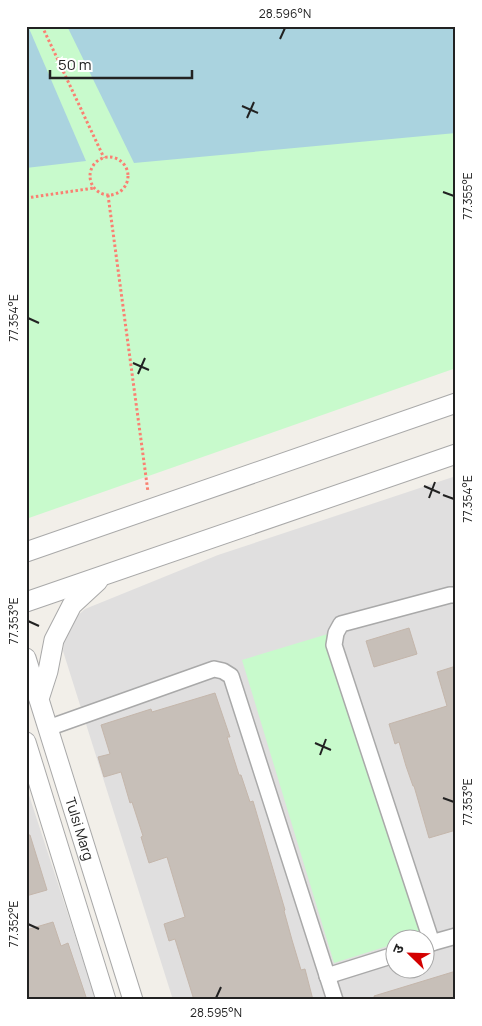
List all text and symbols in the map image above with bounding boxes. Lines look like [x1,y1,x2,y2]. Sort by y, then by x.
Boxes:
text: 28.596°N [259,5,311,22]
scale bar [50,48,192,80]
text: 50 m [58,54,92,75]
text: 77.355°E [459,172,476,220]
text: 77.354°E [5,294,22,342]
text: 77.354°E [459,475,476,523]
text: 77.353°E [5,597,22,645]
text: 77.353°E [459,778,476,826]
street label: Tulsi Marg [61,795,99,863]
text: 77.352°E [5,900,22,947]
north arrow [384,928,434,978]
text: उ [387,941,408,956]
text: 28.595°N [190,1004,242,1021]

